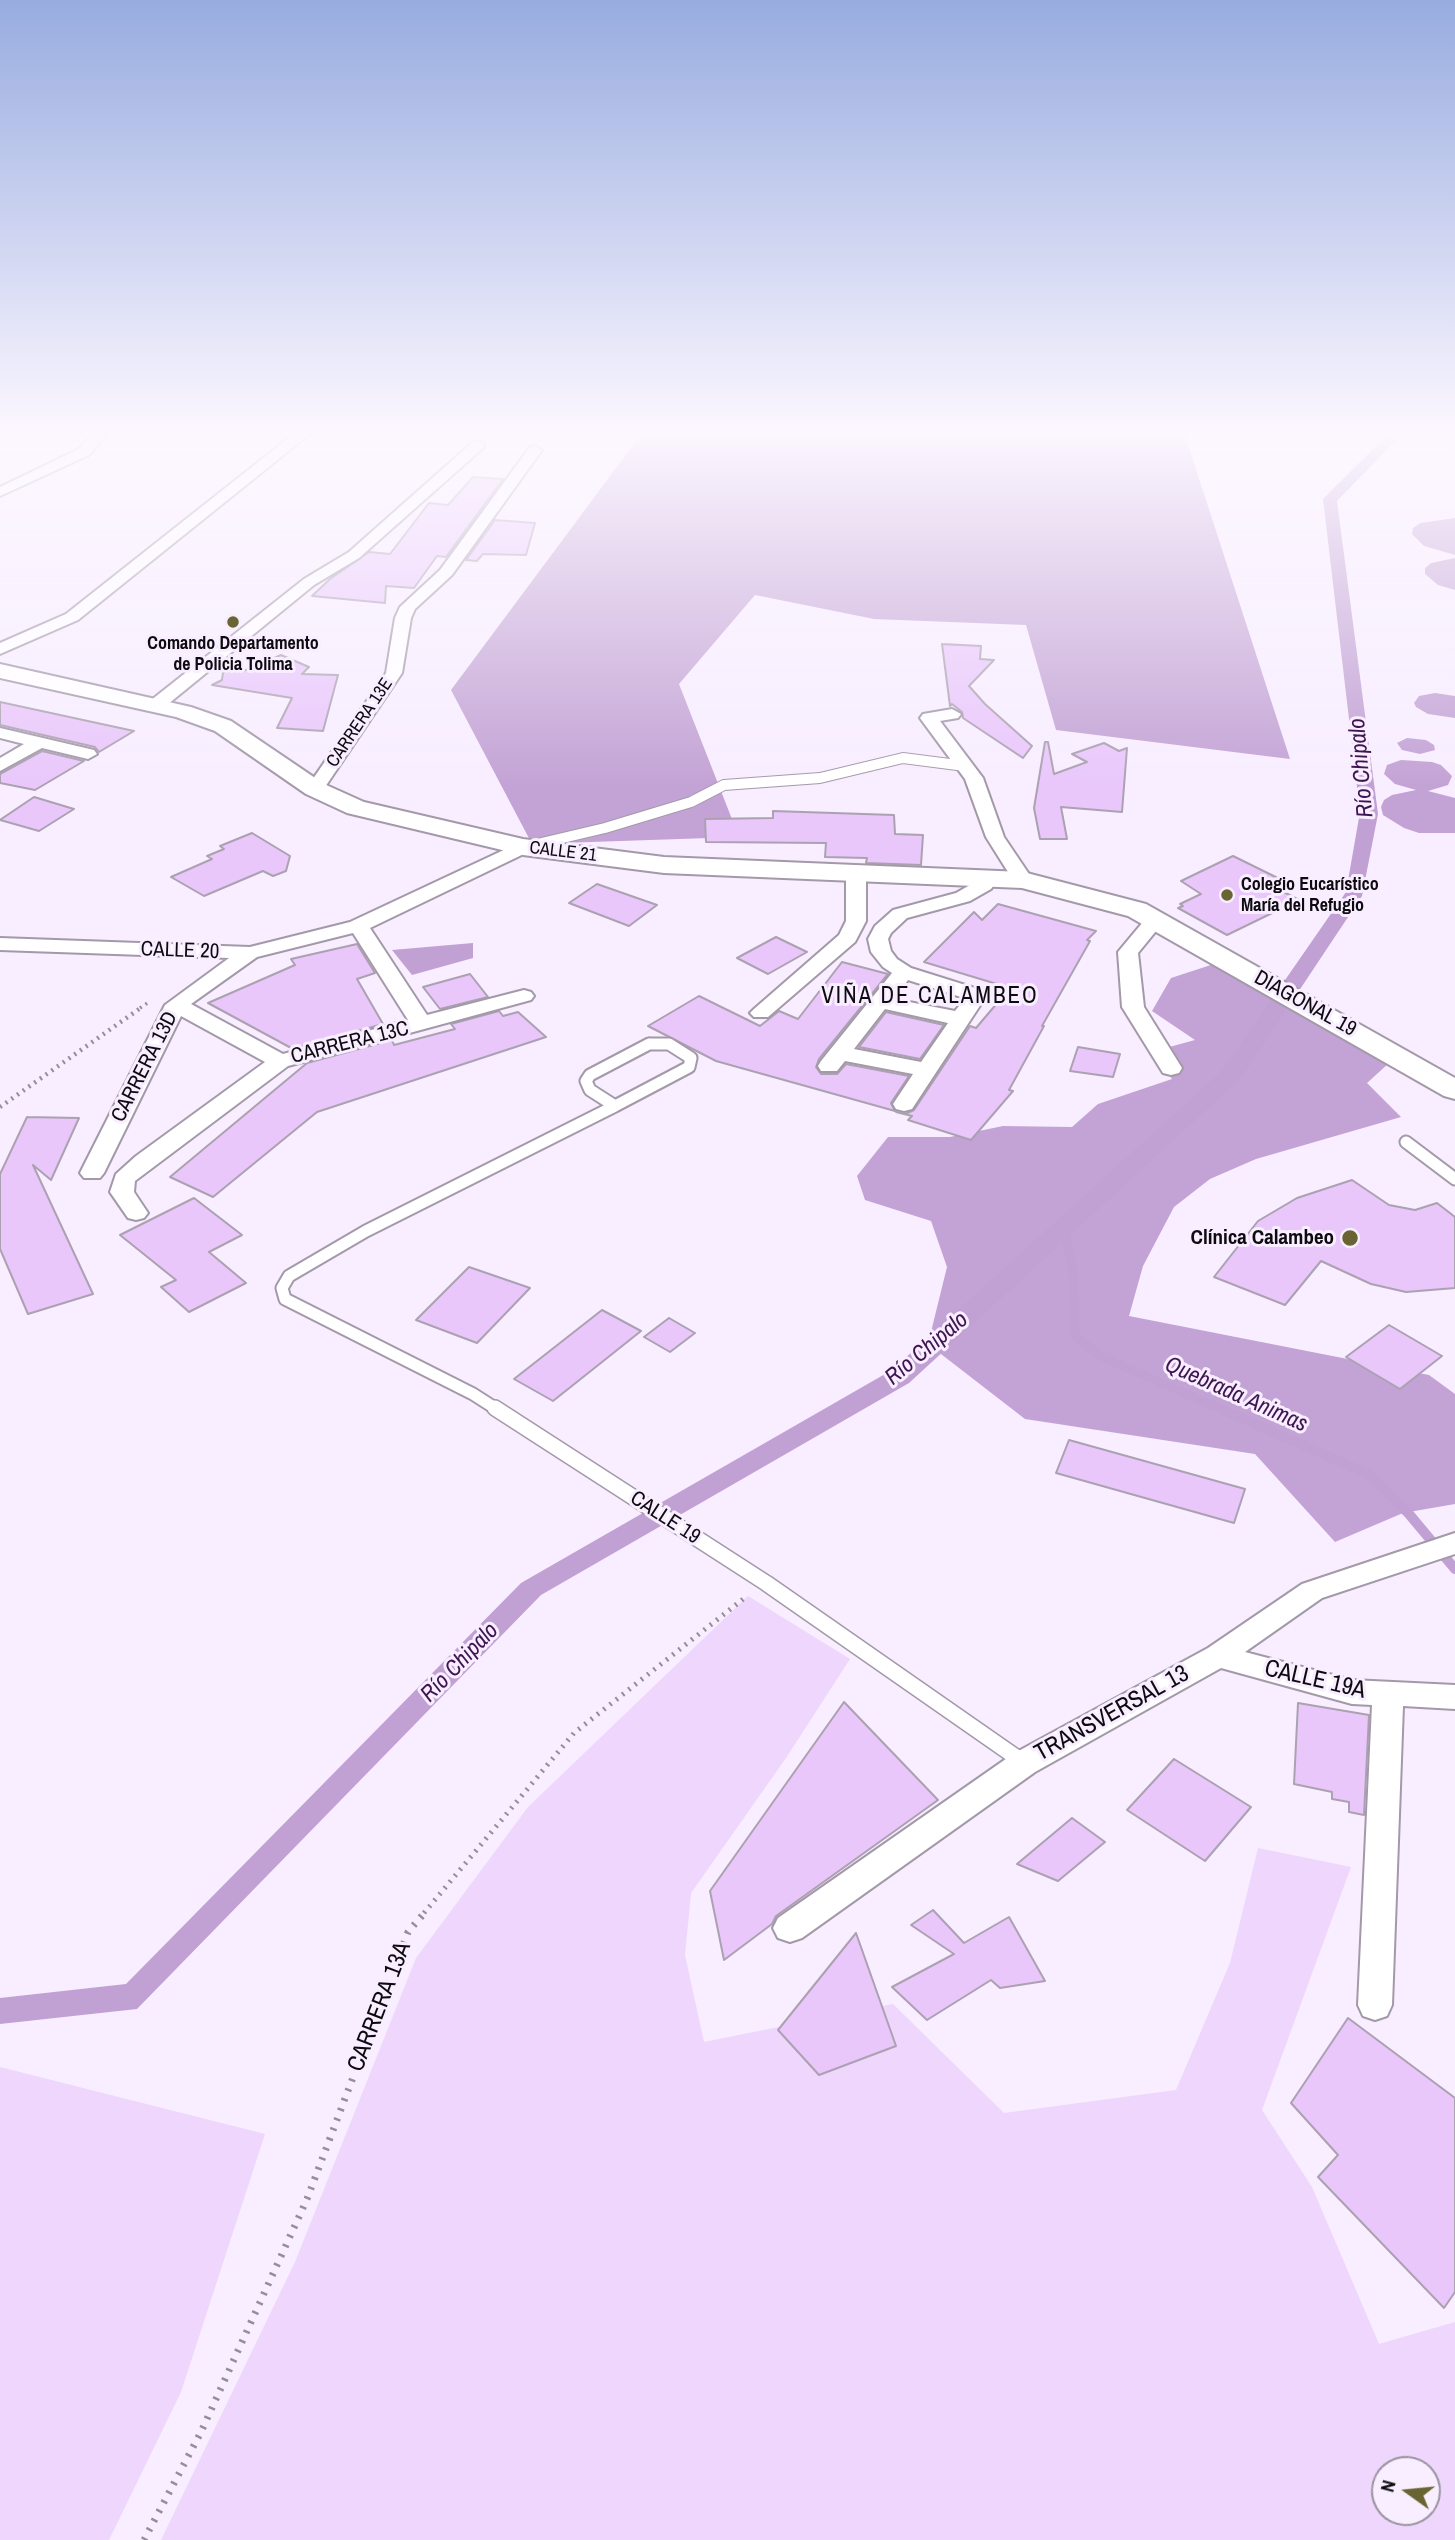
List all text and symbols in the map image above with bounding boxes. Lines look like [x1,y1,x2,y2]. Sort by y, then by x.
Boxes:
marker: Comando Departamento de Policia Tolima [225,614,241,630]
place label: Comando Departamento de Policia Tolima [147,633,319,676]
street label: CARRERA 13E [322,674,398,772]
water label: Río Chipalo [1344,717,1380,819]
street label: CALLE 21 [528,837,598,867]
place label: Colegio Eucarístico María del Refugio [1241,874,1379,917]
marker: Colegio Eucarístico María del Refugio [1219,887,1235,903]
street label: CALLE 20 [140,937,220,965]
street label: DIAGONAL 19 [1250,966,1360,1042]
district label: VIÑA DE CALAMBEO [823,983,1037,1011]
street label: CARRERA 13D [106,1008,184,1126]
street label: CARRERA 13C [288,1016,412,1070]
place label: Clínica Calambeo [1190,1225,1334,1251]
marker: Clínica Calambeo [1340,1228,1360,1248]
water label: Río Chipalo [880,1306,974,1392]
water label: Quebrada Animas [1160,1351,1312,1439]
street label: CALLE 19 [625,1486,705,1550]
water label: Río Chipalo [415,1618,505,1708]
street label: CALLE 19A [1262,1654,1368,1706]
street label: TRANSVERSAL 13 [1030,1660,1194,1768]
street label: CARRERA 13A [342,1938,418,2076]
north arrow [1371,2456,1441,2526]
text: N [1374,2477,1402,2495]

